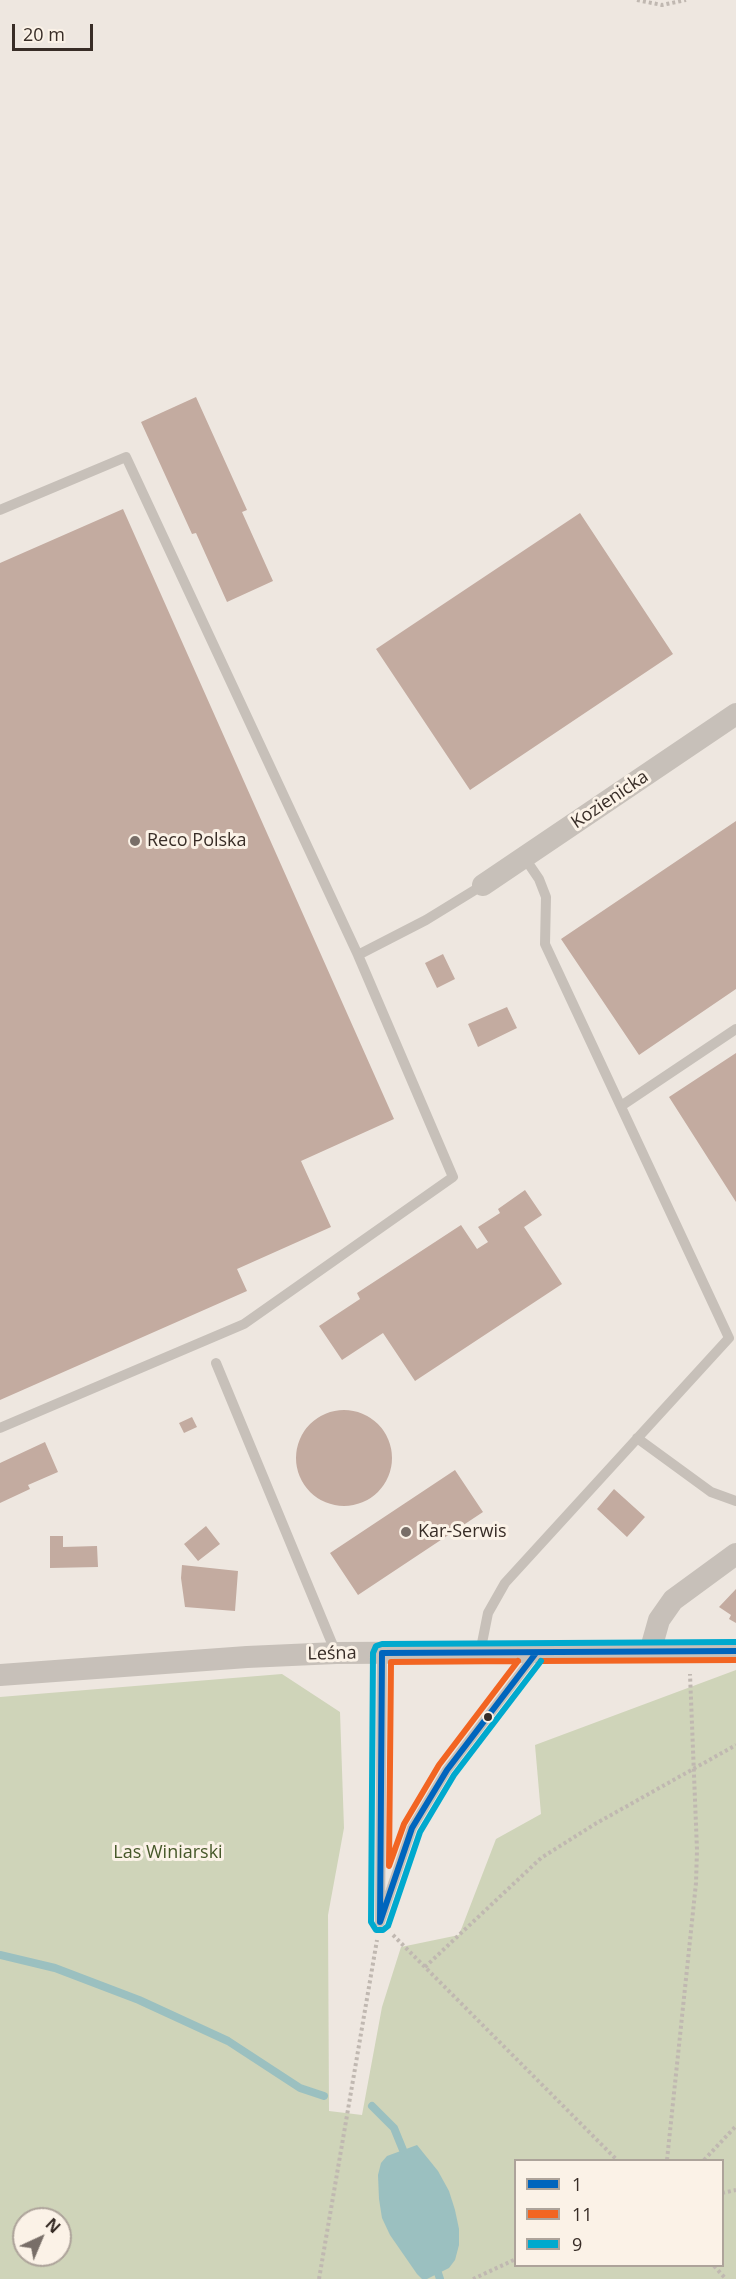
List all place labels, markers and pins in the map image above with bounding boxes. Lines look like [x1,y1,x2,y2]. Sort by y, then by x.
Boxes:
place label: Reco Polska [147,830,247,852]
marker: Reco Polska [128,834,142,848]
place label: Kar-Serwis [418,1521,507,1543]
marker: Kar-Serwis [399,1525,413,1539]
unlabelled marker [482,1711,494,1723]

